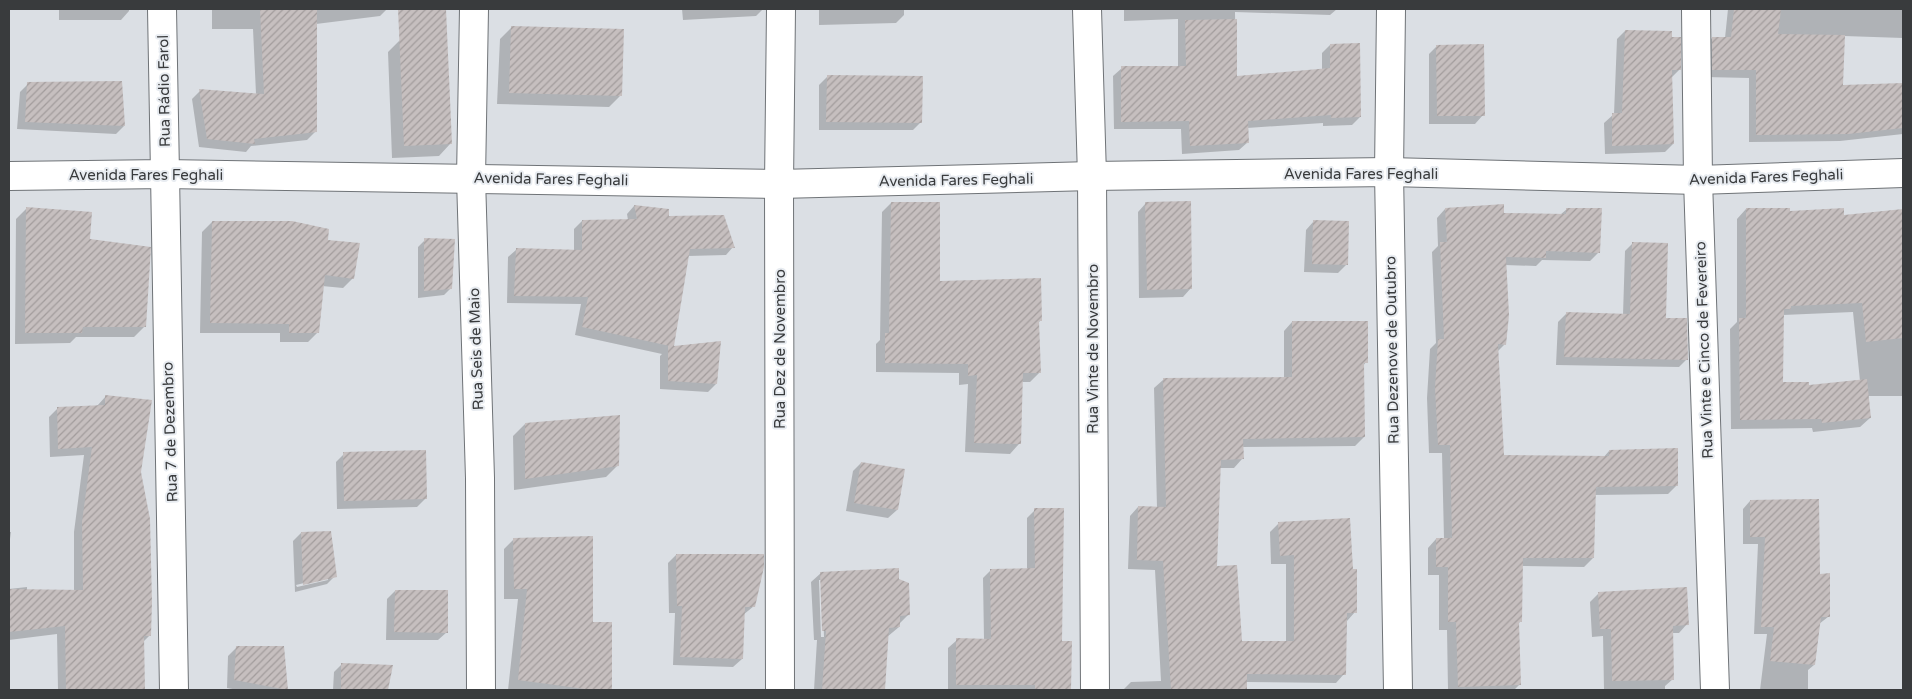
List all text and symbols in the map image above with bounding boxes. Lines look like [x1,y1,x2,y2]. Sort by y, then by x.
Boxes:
street label: Rua Rádio Farol [154,35,174,147]
street label: Avenida Fares Feghali [1284,165,1438,183]
street label: Avenida Fares Feghali [1688,165,1844,189]
street label: Avenida Fares Feghali [69,166,223,184]
street label: Avenida Fares Feghali [474,169,628,189]
street label: Avenida Fares Feghali [879,170,1033,190]
street label: Rua Vinte e Cinco de Fevereiro [1691,241,1717,459]
street label: Rua Dezenove de Outubro [1381,256,1403,444]
street label: Rua Vinte de Novembro [1084,264,1102,434]
street label: Rua Dez de Novembro [771,269,789,429]
street label: Rua Seis de Maio [465,288,487,410]
street label: Rua 7 de Dezembro [159,361,181,503]

